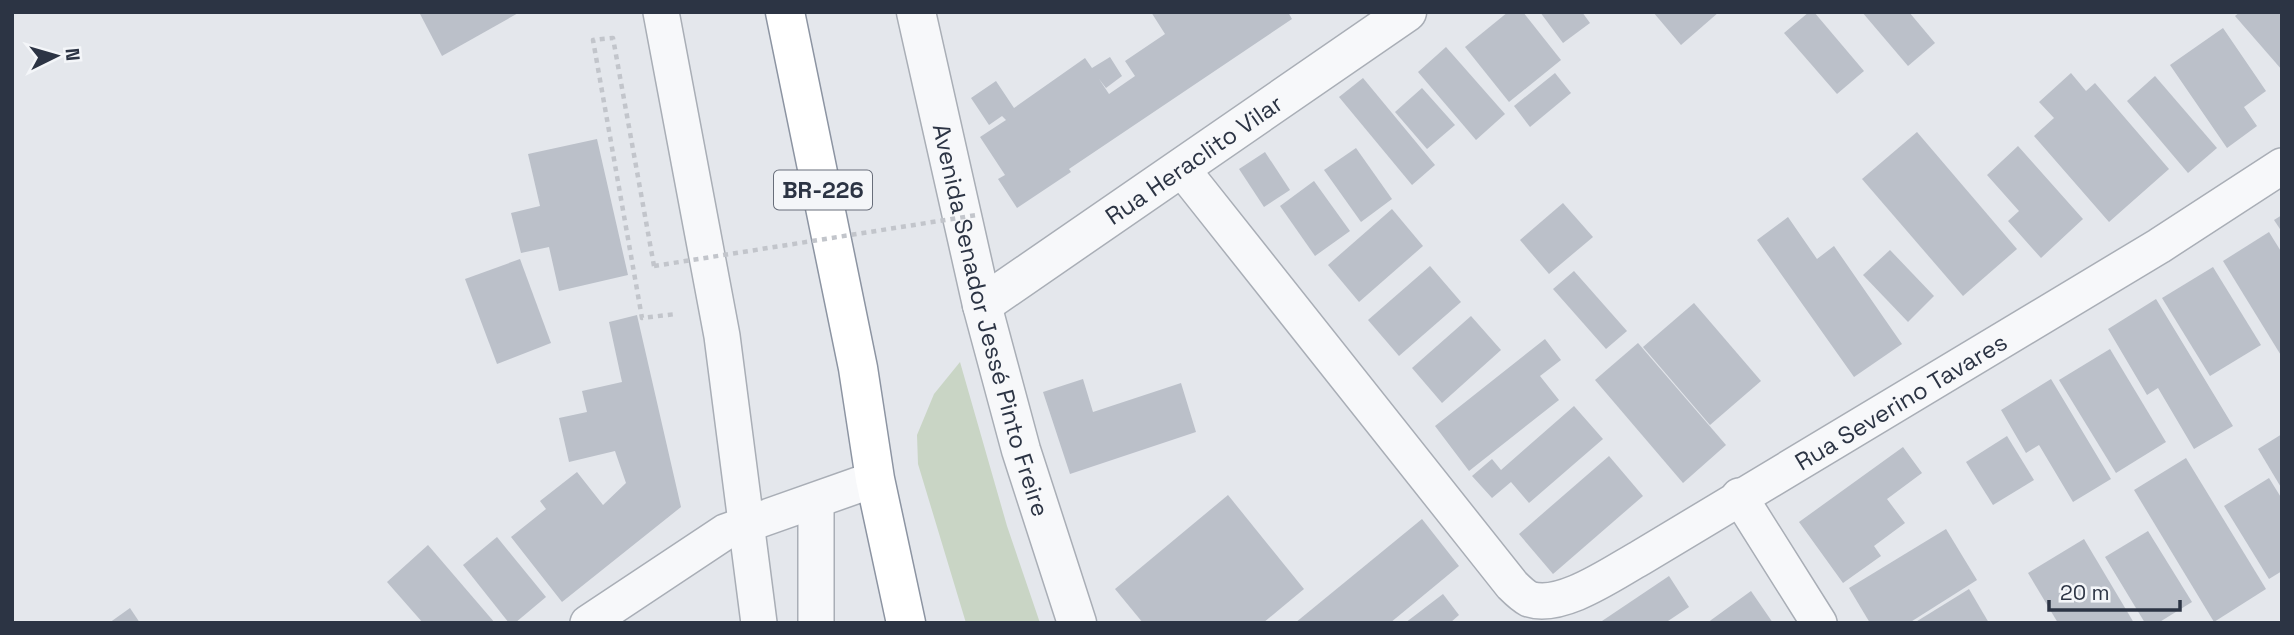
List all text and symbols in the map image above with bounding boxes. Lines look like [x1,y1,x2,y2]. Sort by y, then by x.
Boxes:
north arrow [21,21,91,91]
text: N [59,47,85,62]
street label: Rua Heraclito Vilar [1099,87,1288,231]
street label: Avenida Senador Jessé Pinto Freire [926,121,1057,520]
road number: BR-226 [774,170,872,210]
street label: Rua Severino Tavares [1789,326,2012,477]
scale bar [2049,568,2180,612]
text: 20 m [2060,579,2110,606]

